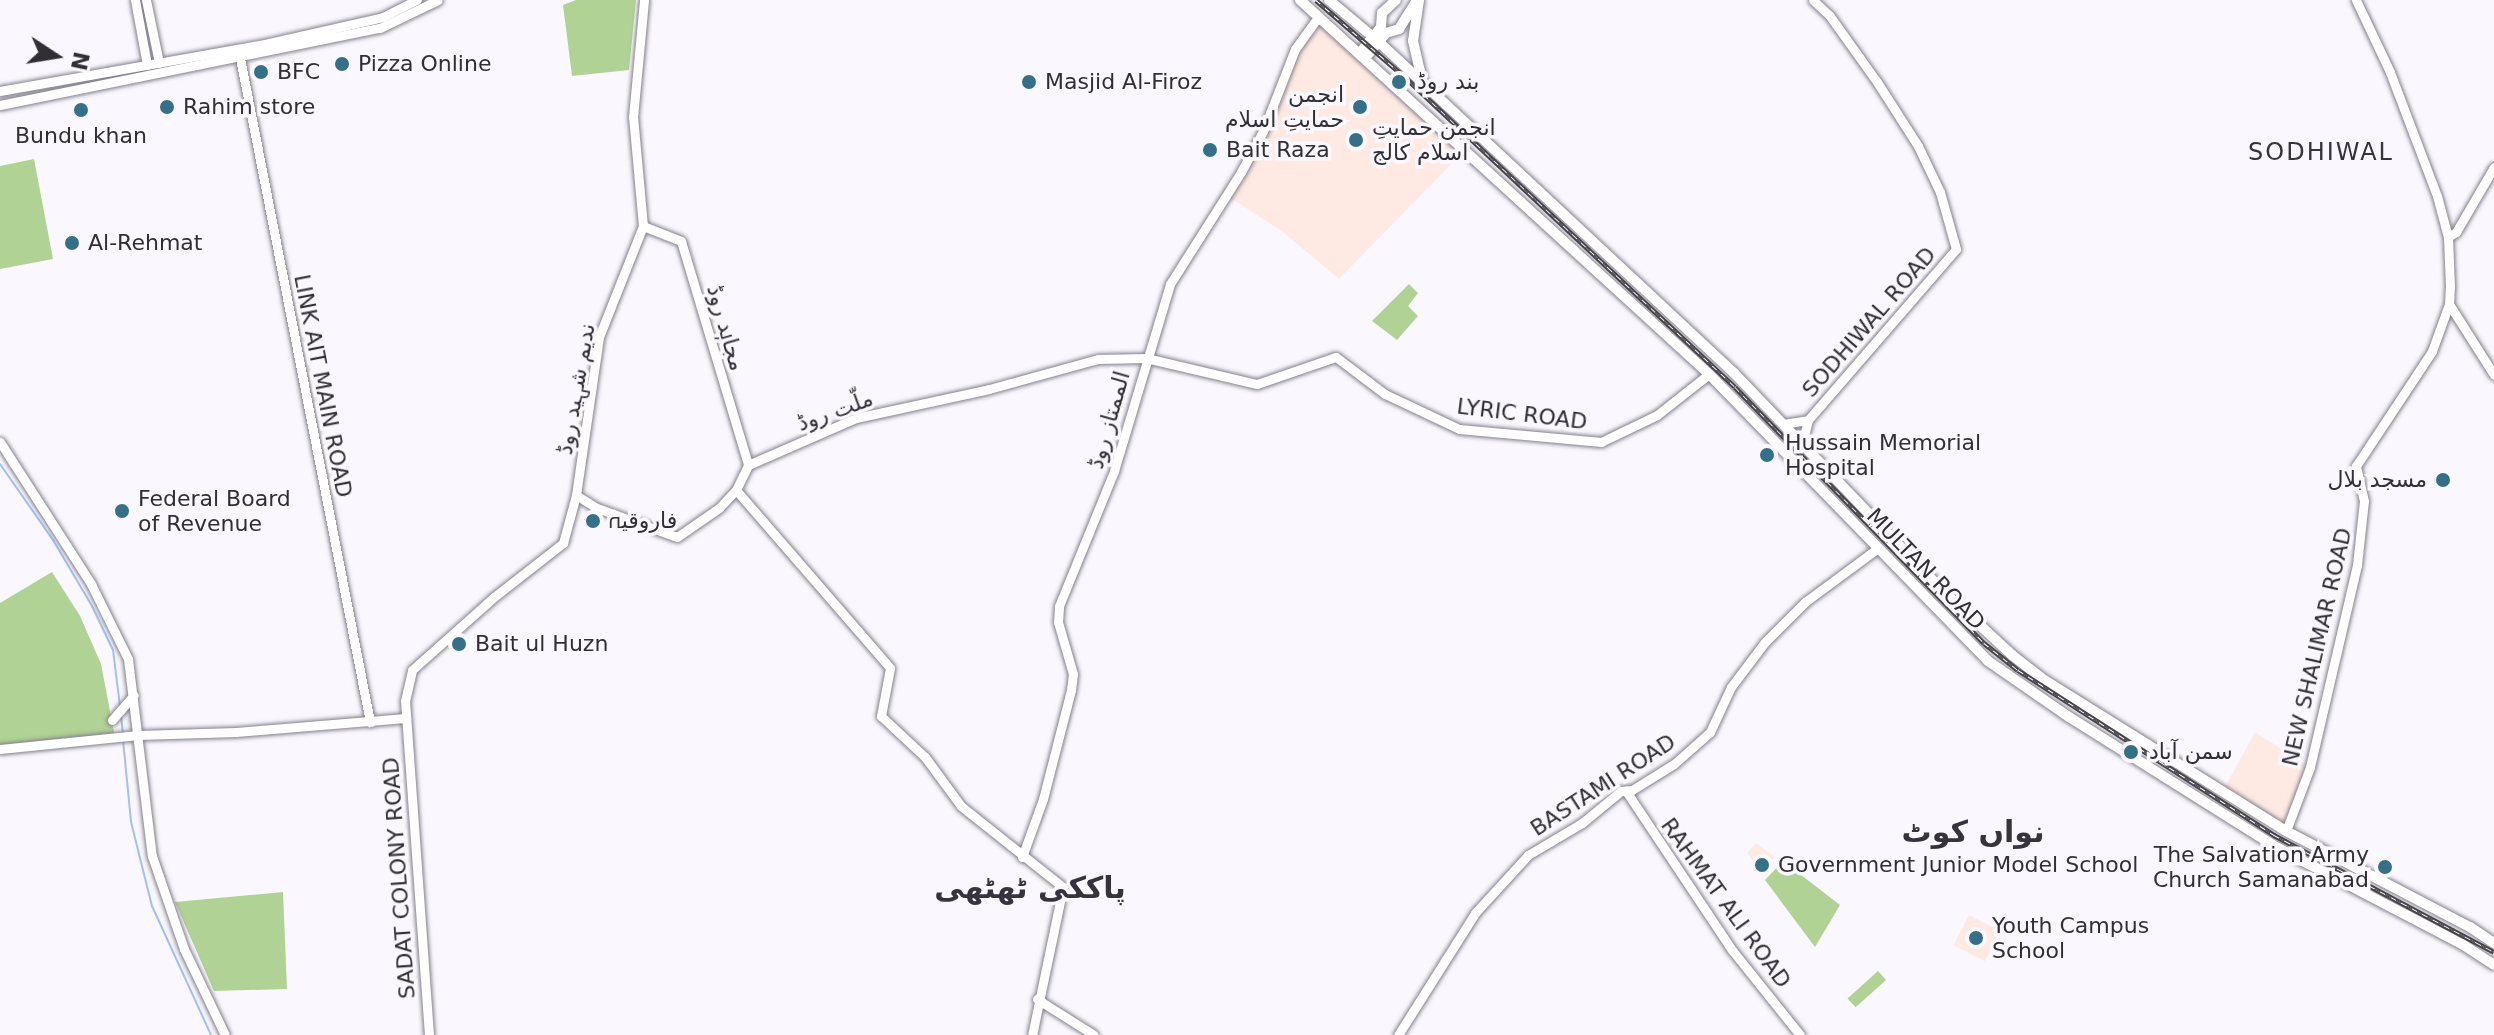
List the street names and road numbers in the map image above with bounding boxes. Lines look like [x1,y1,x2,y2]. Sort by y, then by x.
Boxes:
street label: SODHIWAL ROAD [1797,242,1941,402]
street label: LINK AIT MAIN ROAD [288,272,358,500]
street label: مجاہد روڈ [701,282,751,374]
street label: ندیم شہید روڈ [551,321,601,457]
street label: الممتاز روڈ [1082,368,1136,472]
street label: ملّت روڈ [794,385,876,437]
street label: LYRIC ROAD [1455,393,1589,435]
street label: MULTAN ROAD [1861,503,1991,635]
street label: NEW SHALIMAR ROAD [2277,525,2357,769]
street label: BASTAMI ROAD [1526,728,1680,842]
street label: SADAT COLONY ROAD [377,756,421,1000]
street label: RAHMAT ALI ROAD [1655,813,1797,993]

